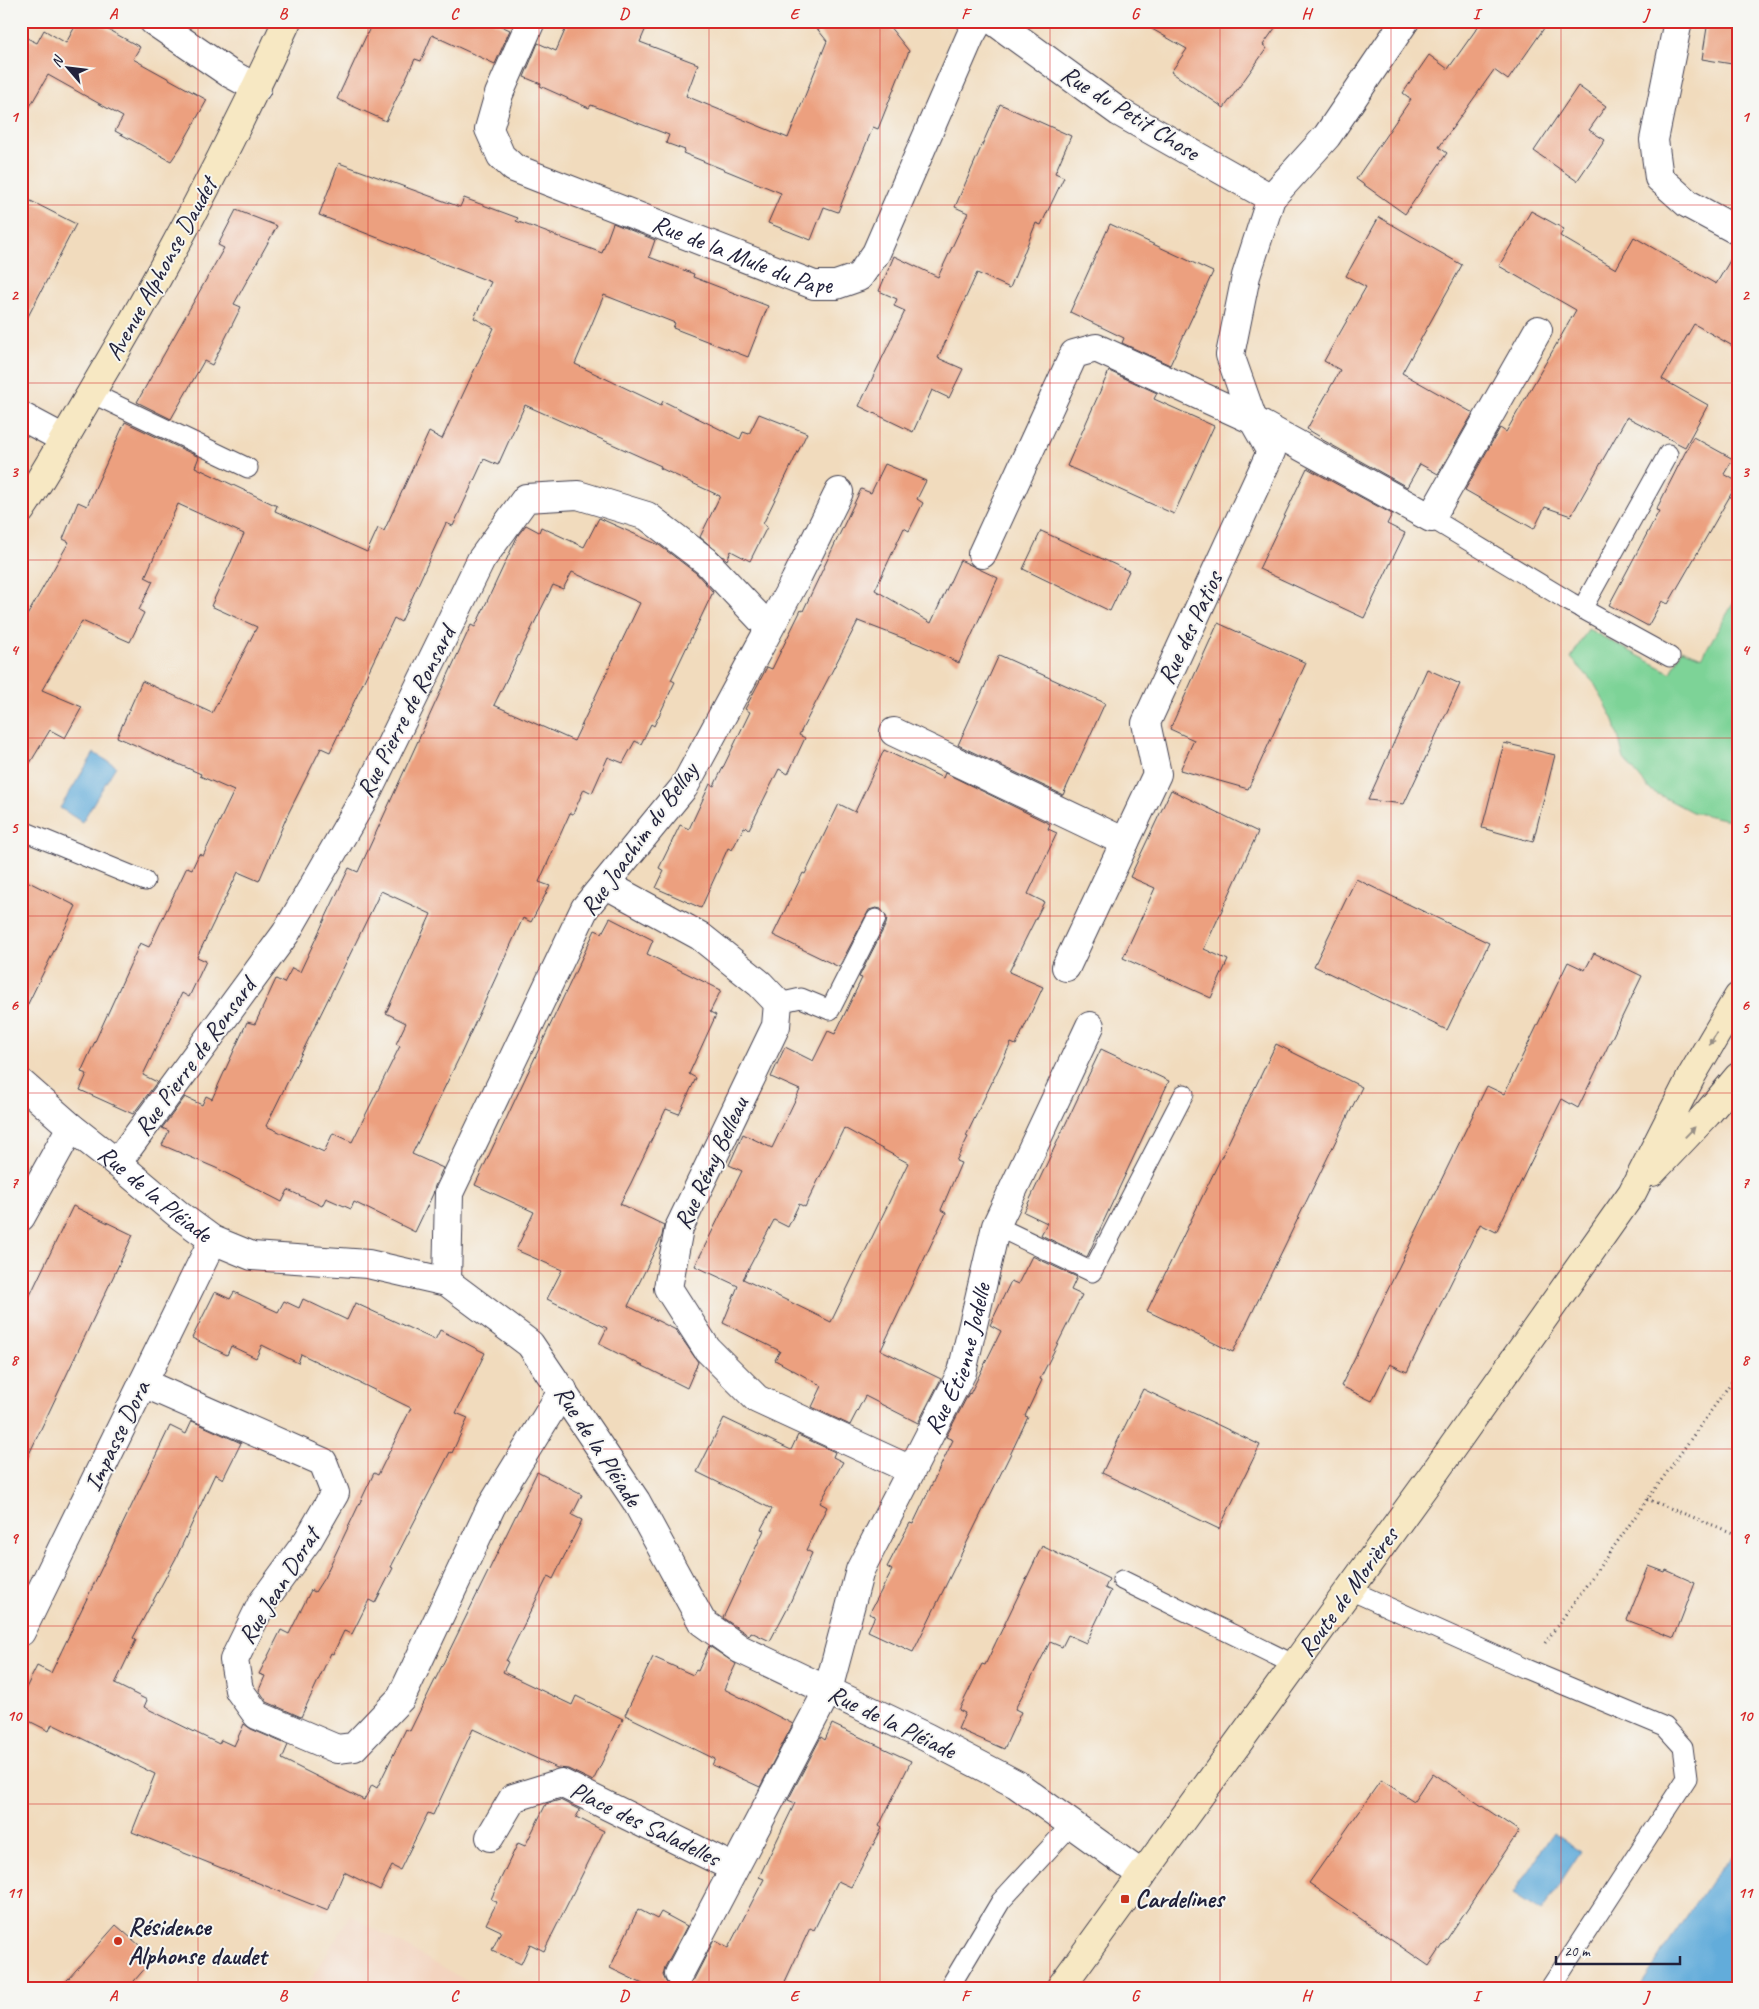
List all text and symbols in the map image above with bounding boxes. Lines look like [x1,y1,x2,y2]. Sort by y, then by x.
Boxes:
text: A [109,4,119,24]
text: B [279,4,289,24]
text: C [450,4,460,24]
text: D [619,4,630,24]
text: E [790,4,801,24]
text: F [961,4,972,24]
text: G [1131,4,1141,24]
text: H [1301,4,1313,24]
text: I [1473,4,1483,24]
text: J [1642,4,1651,24]
north arrow [42,42,92,92]
text: N [47,52,68,70]
street label: Rue du Petit Chose [1055,58,1207,169]
text: 1 [10,107,19,127]
text: 1 [1741,107,1750,127]
street label: Avenue Alphonse Daudet [98,169,226,366]
street label: Rue de la Mule du Pape [648,207,834,301]
text: 2 [10,285,19,305]
text: 2 [1741,285,1750,305]
text: 3 [10,462,19,482]
text: 3 [1741,462,1750,482]
street label: Rue des Patios [1150,564,1231,689]
street label: Rue Pierre de Ronsard [349,617,465,803]
text: 4 [10,640,19,660]
text: 4 [1741,640,1750,660]
street label: Rue Joachim du Bellay [573,754,707,922]
text: 5 [11,818,20,838]
text: 5 [1742,818,1751,838]
street label: Rue Pierre de Ronsard [127,968,265,1142]
text: 6 [10,995,19,1015]
text: 6 [1741,995,1750,1015]
one-way arrow [1709,1032,1718,1046]
street label: Rue Rémy Belleau [666,1090,756,1234]
one-way arrow [1684,1127,1696,1139]
street label: Rue de la Pléiade [91,1138,220,1251]
text: 7 [10,1173,19,1193]
text: 7 [1741,1173,1750,1193]
street label: Rue Étienne Jodelle [917,1278,999,1440]
text: 8 [10,1350,19,1370]
text: 8 [1741,1350,1750,1370]
street label: Impasse Dora [77,1374,158,1496]
street label: Rue de la Pléiade [547,1379,650,1514]
street label: Rue Jean Dorat [231,1519,329,1650]
street label: Route de Morières [1290,1519,1407,1663]
text: 9 [10,1528,19,1548]
text: 9 [1741,1528,1750,1548]
street label: Rue de la Pléiade [823,1677,963,1767]
text: 10 [7,1706,23,1726]
text: 10 [1738,1706,1754,1726]
street label: Place des Saladelles [565,1774,727,1875]
text: 11 [7,1883,23,1903]
place label: Cardelines [1135,1883,1226,1915]
text: 11 [1738,1883,1754,1903]
marker: Cardelines [1119,1893,1131,1905]
place label: Résidence Alphonse daudet [128,1911,269,1972]
scale bar [1556,1934,1680,1966]
marker: Résidence Alphonse daudet [112,1935,124,1947]
text: 20 m [1564,1942,1591,1961]
text: A [109,1986,119,2006]
text: B [279,1986,289,2006]
text: C [450,1986,460,2006]
text: D [619,1986,630,2006]
text: E [790,1986,801,2006]
text: F [961,1986,972,2006]
text: G [1131,1986,1141,2006]
text: H [1301,1986,1313,2006]
text: I [1473,1986,1483,2006]
text: J [1642,1986,1651,2006]

